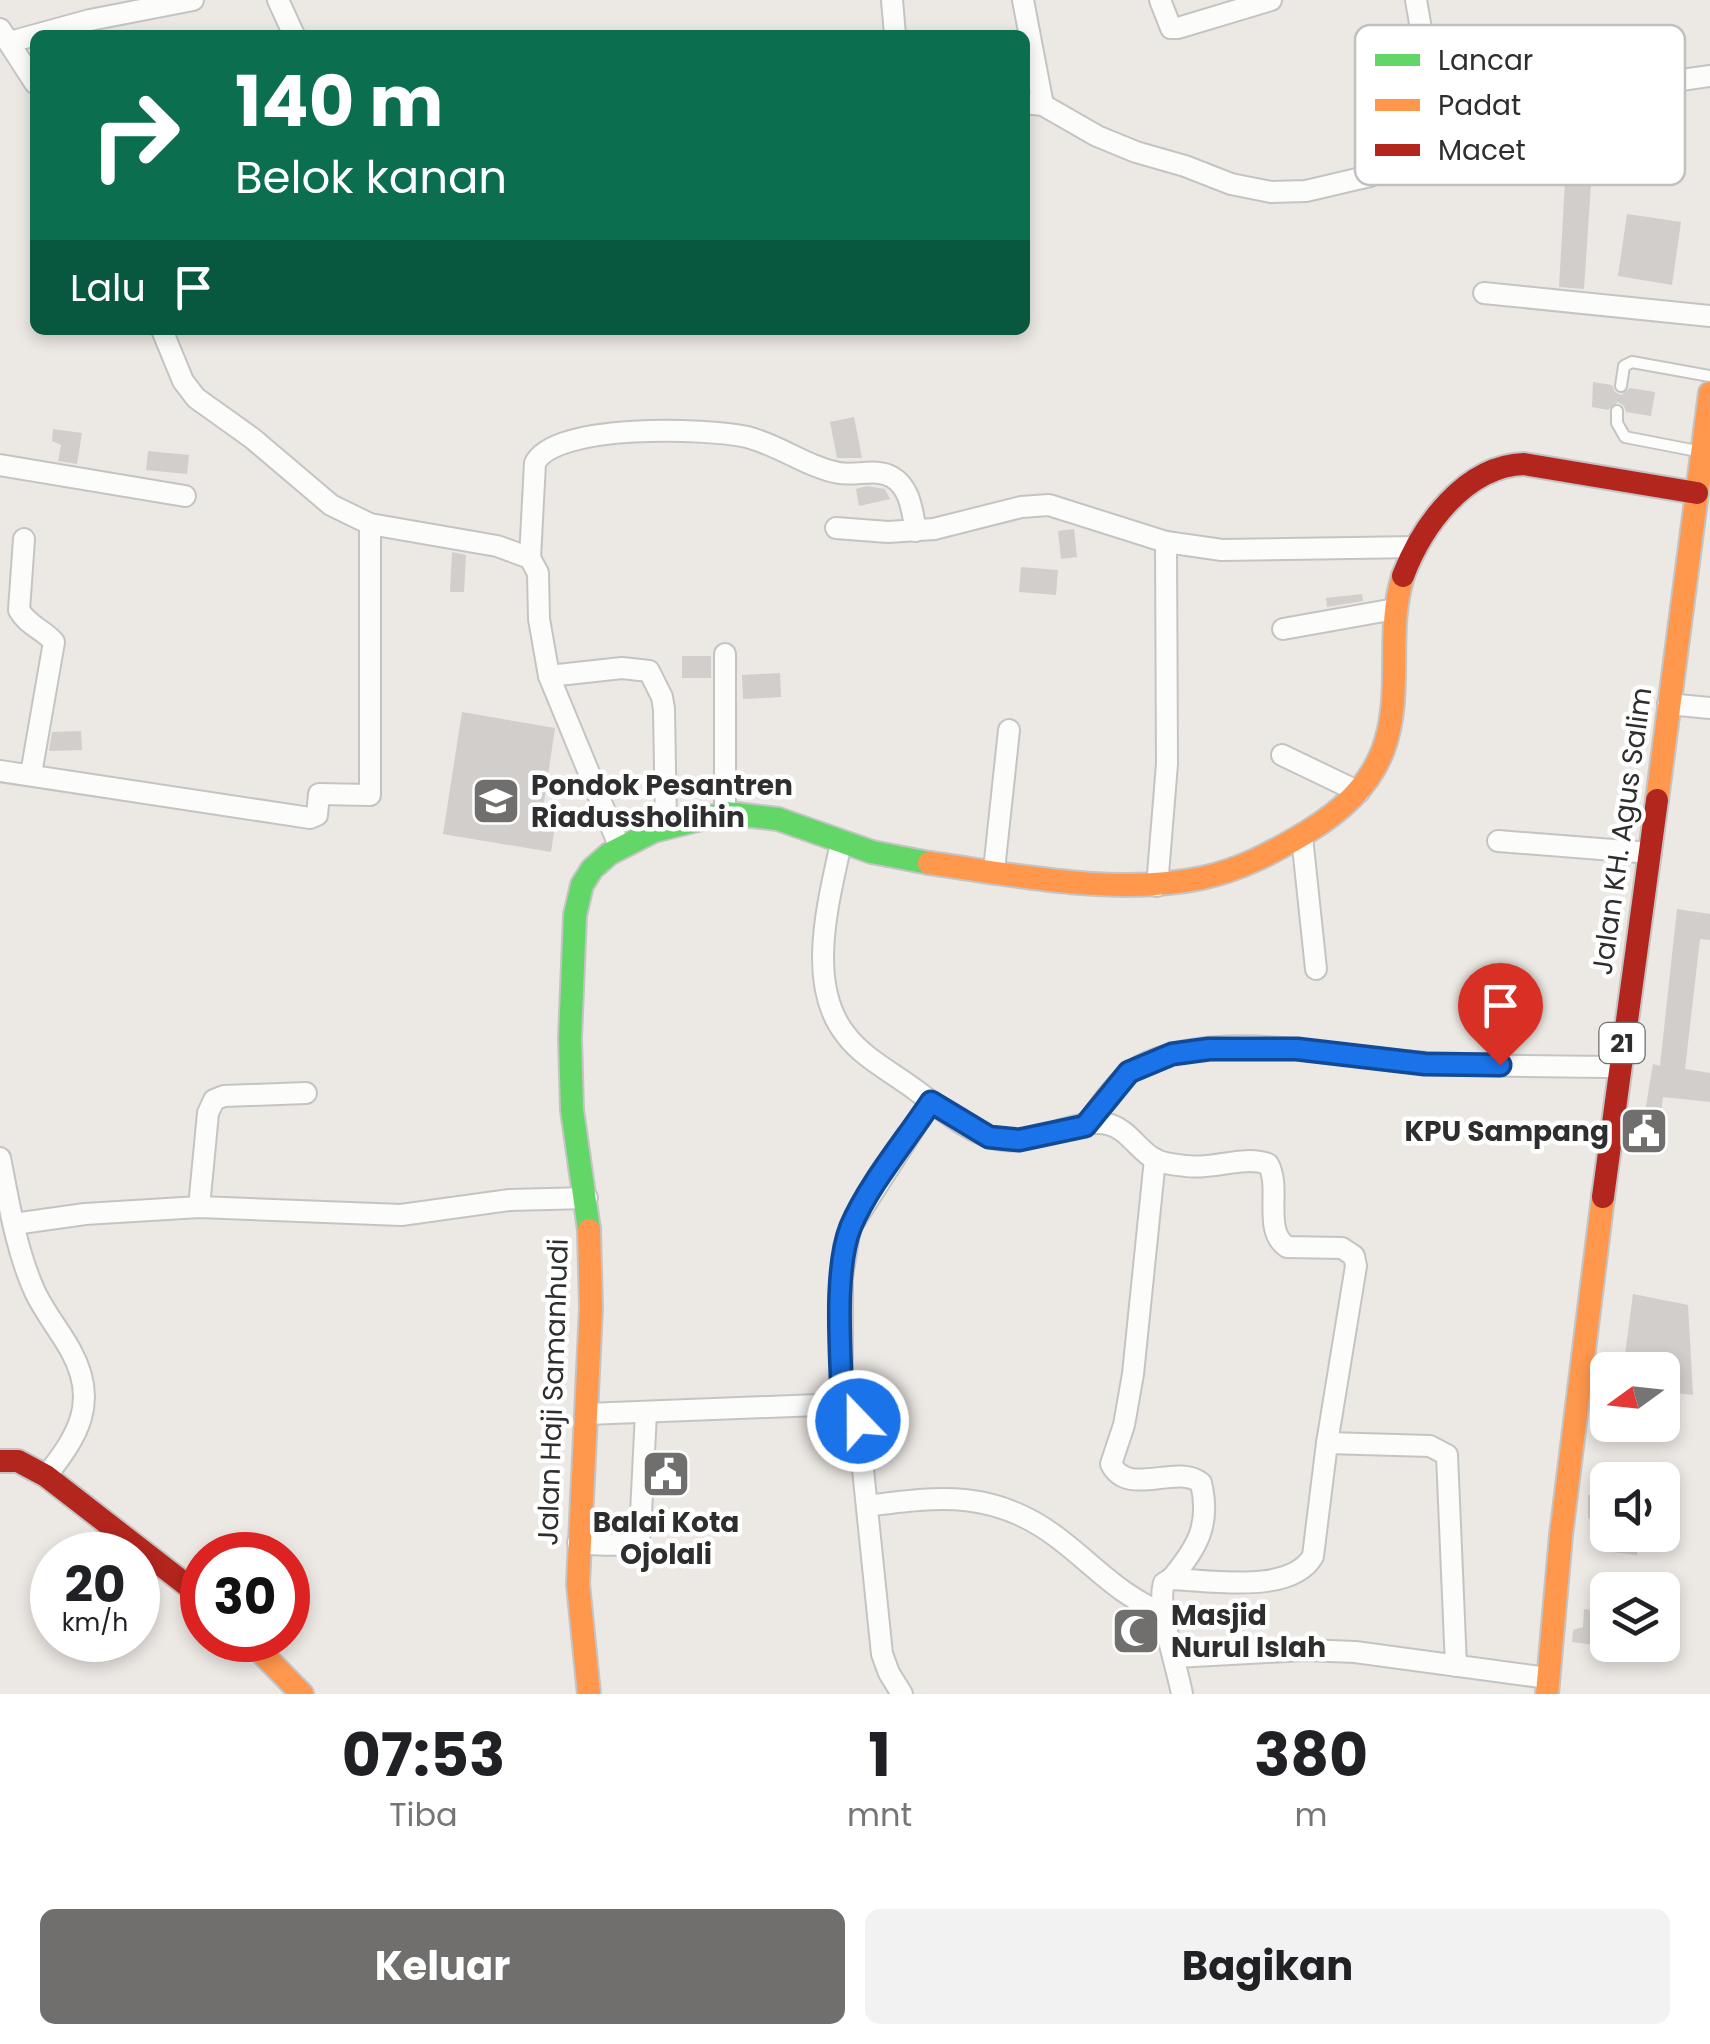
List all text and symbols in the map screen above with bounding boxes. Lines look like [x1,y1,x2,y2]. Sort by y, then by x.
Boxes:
legend [1355,25,1685,185]
text: Lancar [1438,41,1533,80]
text: 140 m [235,52,443,151]
icon: right [70,70,200,200]
text: Padat [1438,86,1521,125]
text: Macet [1438,131,1526,170]
text: Belok kanan [235,146,507,209]
icon: arrive [166,260,221,315]
text: Lalu [70,261,146,314]
street label: Jalan KH. Agus Salim [1582,685,1662,977]
place label: Pondok Pesantren Riadussholihin [531,766,793,837]
school or university icon: Pondok Pesantren Riadussholihin [470,775,522,827]
pin [1458,963,1543,1066]
icon: arrive [1473,978,1528,1033]
road number: 21 [1600,1023,1644,1063]
public building icon: KPU Sampang [1618,1105,1670,1157]
place label: KPU Sampang [1405,1112,1609,1151]
street label: Jalan Haji Samanhudi [528,1238,578,1546]
north arrow [1590,1352,1680,1442]
map controls [1590,1352,1680,1662]
position arrow [806,1369,910,1473]
public building icon: Balai Kota Ojolali [640,1448,692,1500]
button: sound [1590,1462,1680,1552]
place label: Balai Kota Ojolali [593,1503,739,1574]
speed limit sign: 30 [180,1532,310,1662]
text: 20 [64,1549,126,1620]
button: layers [1590,1572,1680,1662]
place label: Masjid Nurul Islah [1171,1596,1326,1667]
text: km/h [62,1605,128,1640]
mosque icon: Masjid Nurul Islah [1110,1605,1162,1657]
text: 07:53 [342,1713,505,1797]
text: 1 [868,1713,891,1797]
text: 380 [1254,1713,1368,1797]
text: Tiba [389,1792,458,1837]
text: mnt [847,1792,912,1837]
text: m [1295,1792,1328,1837]
button: Keluar [40,1909,845,2024]
button: Bagikan [865,1909,1670,2024]

